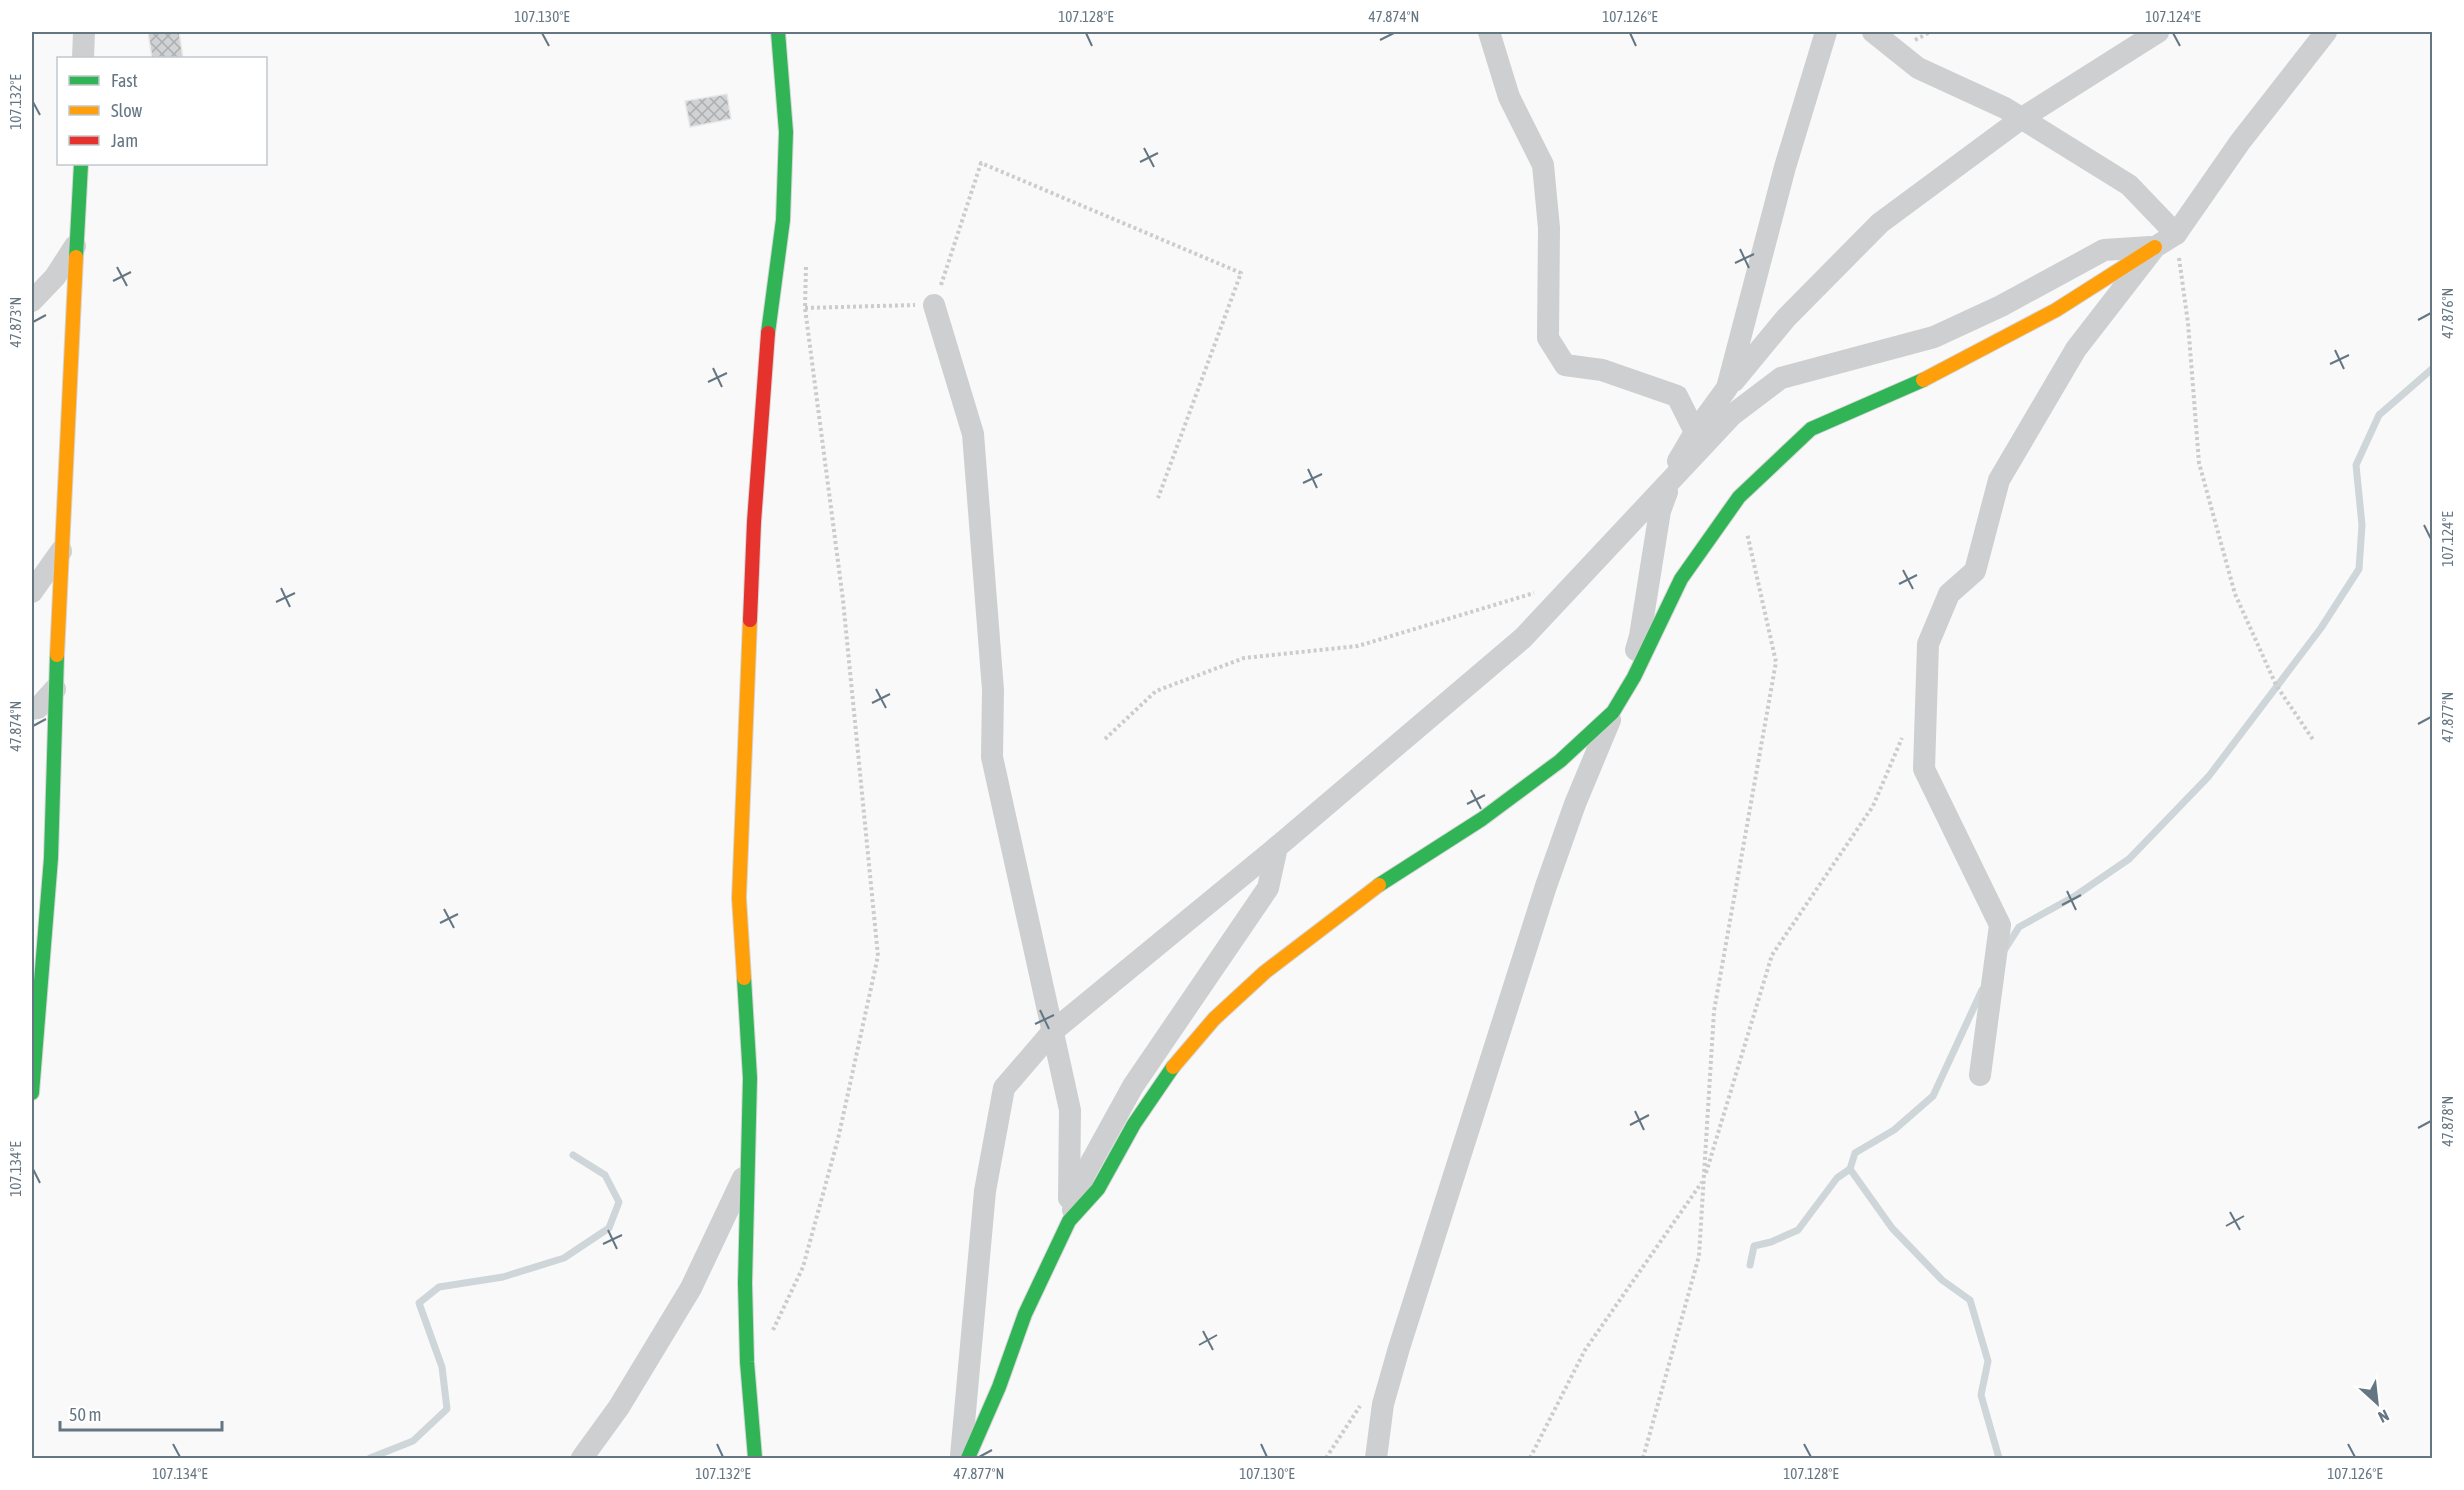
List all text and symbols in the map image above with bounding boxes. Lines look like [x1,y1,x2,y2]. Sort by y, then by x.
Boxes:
text: 107.130°E [514,8,570,25]
text: 107.128°E [1058,8,1114,25]
text: 47.874°N [1369,8,1419,25]
text: 107.126°E [1602,8,1658,25]
text: 107.124°E [2145,8,2201,25]
legend [57,57,267,165]
text: Fast [111,70,138,91]
text: 107.132°E [7,74,24,130]
text: Slow [111,100,142,121]
text: Jam [111,130,138,151]
text: 47.876°N [2439,288,2456,338]
text: 47.873°N [7,297,24,347]
text: 107.124°E [2439,511,2456,567]
text: 47.877°N [2439,692,2456,742]
text: 47.874°N [7,701,24,751]
text: 47.878°N [2439,1096,2456,1146]
text: 107.134°E [7,1141,24,1197]
north arrow [2347,1373,2407,1433]
scale bar [60,1394,222,1432]
text: 50 m [69,1404,101,1425]
text: N [2376,1406,2392,1427]
text: 107.134°E [152,1465,208,1482]
text: 107.132°E [695,1465,751,1482]
text: 47.877°N [954,1465,1004,1482]
text: 107.130°E [1239,1465,1295,1482]
text: 107.128°E [1783,1465,1839,1482]
text: 107.126°E [2327,1465,2383,1482]

